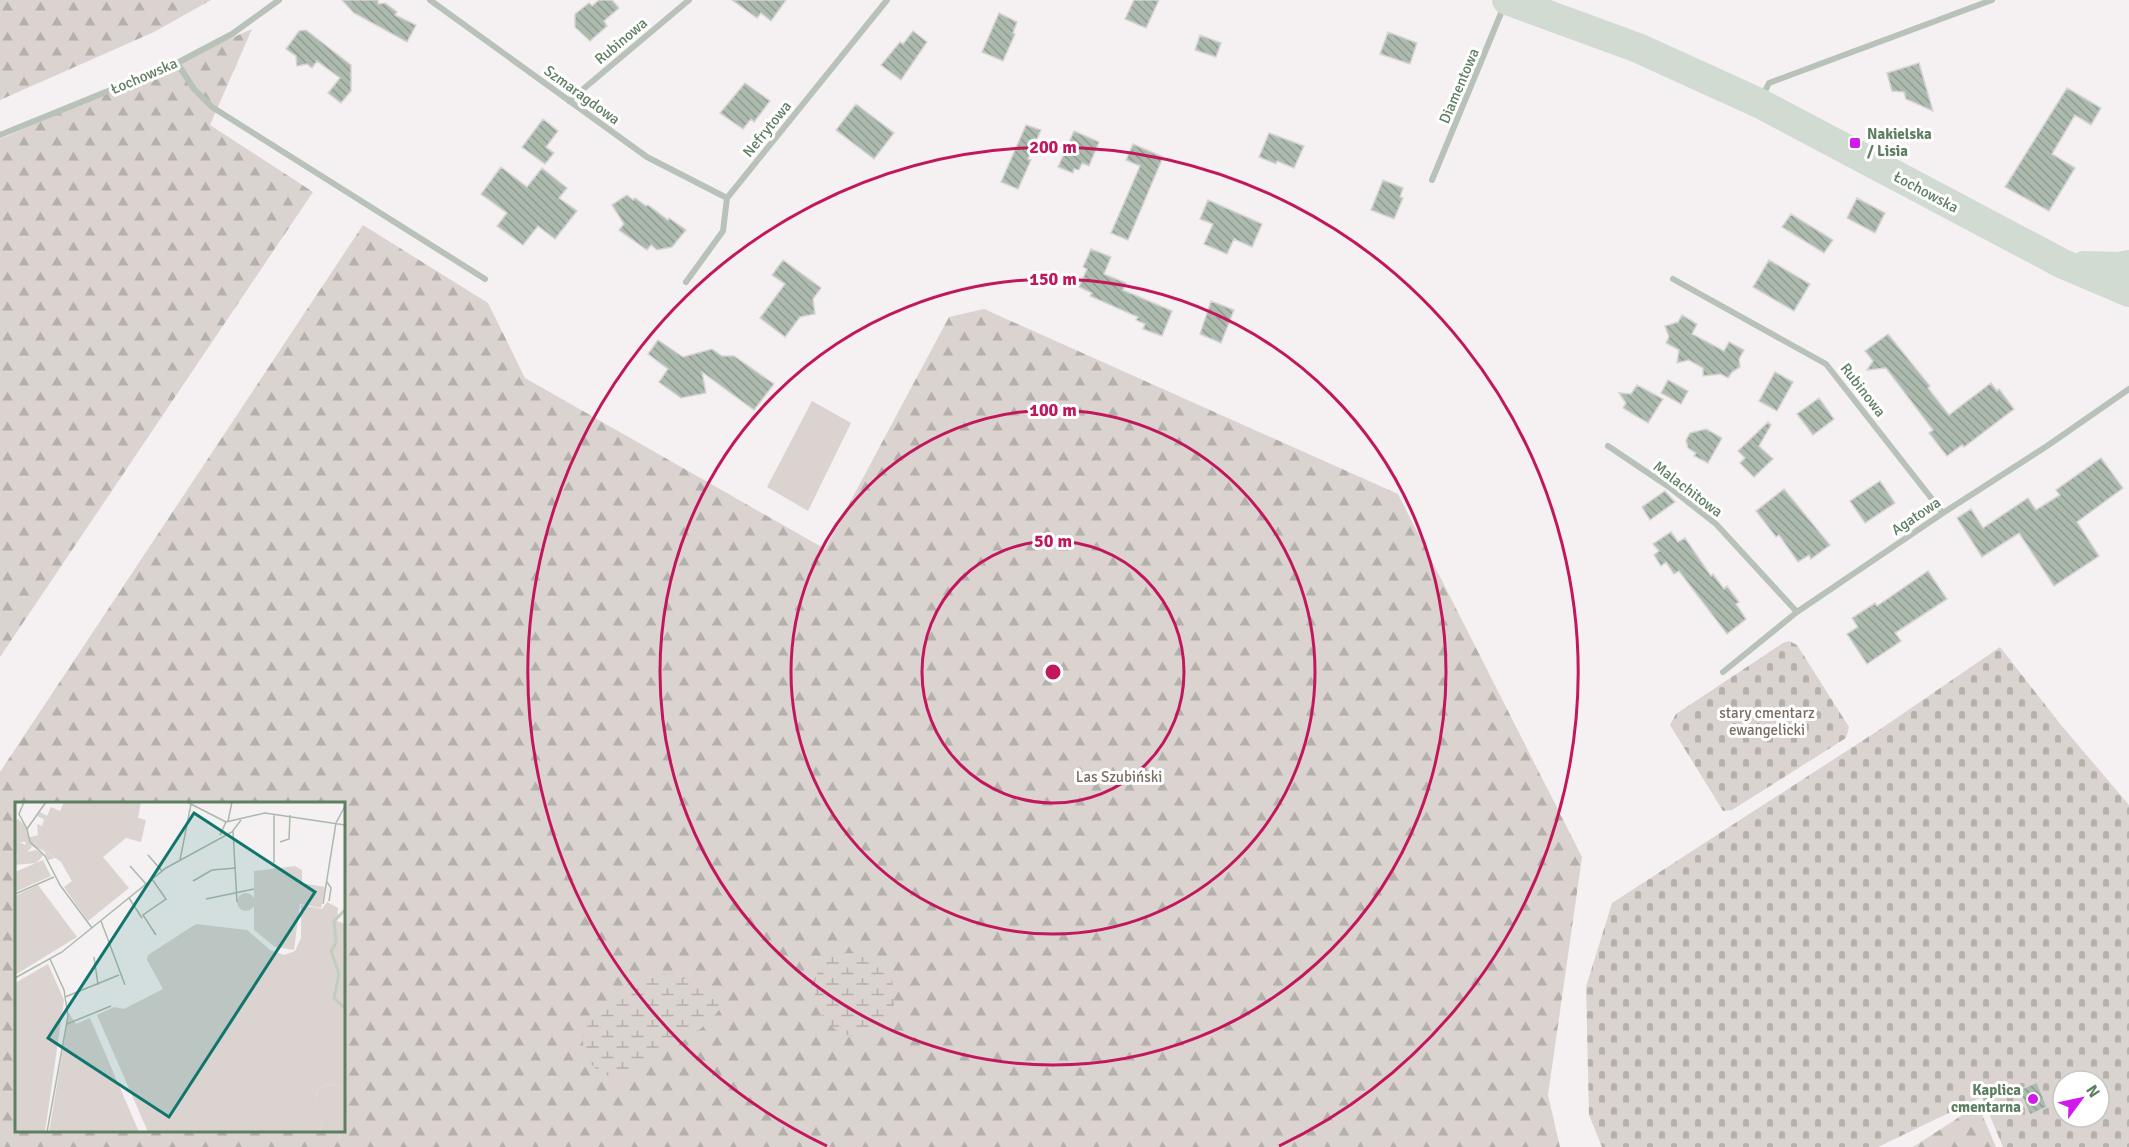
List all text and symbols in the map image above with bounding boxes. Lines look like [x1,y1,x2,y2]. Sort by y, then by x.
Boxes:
street label: Rubinowa [591,14,651,68]
street label: Diamentowa [1435,46,1483,126]
street label: Łochowska [108,54,180,98]
street label: Szmaragdowa [541,61,623,129]
street label: Nefrytowa [739,97,795,161]
place label: Nakielska / Lisia [1867,125,1932,160]
text: 200 m [1029,136,1077,158]
marker: Nakielska / Lisia [1848,136,1862,150]
street label: Łochowska [1891,167,1961,217]
text: 150 m [1029,268,1077,290]
street label: Rubinowa [1837,360,1889,420]
text: 100 m [1029,399,1077,421]
street label: Malachitowa [1650,457,1726,521]
street label: Agatowa [1888,493,1944,539]
text: 50 m [1034,530,1072,552]
centre of rings [1043,662,1063,682]
park label: stary cmentarz ewangelicki [1719,704,1815,739]
park label: Las Szubiński [1076,768,1162,786]
inset map [15,802,345,1132]
north arrow [2051,1069,2111,1129]
place label: Kaplica cmentarna [1951,1081,2021,1116]
text: N [2081,1081,2104,1101]
marker: Kaplica cmentarna [2026,1092,2040,1106]

